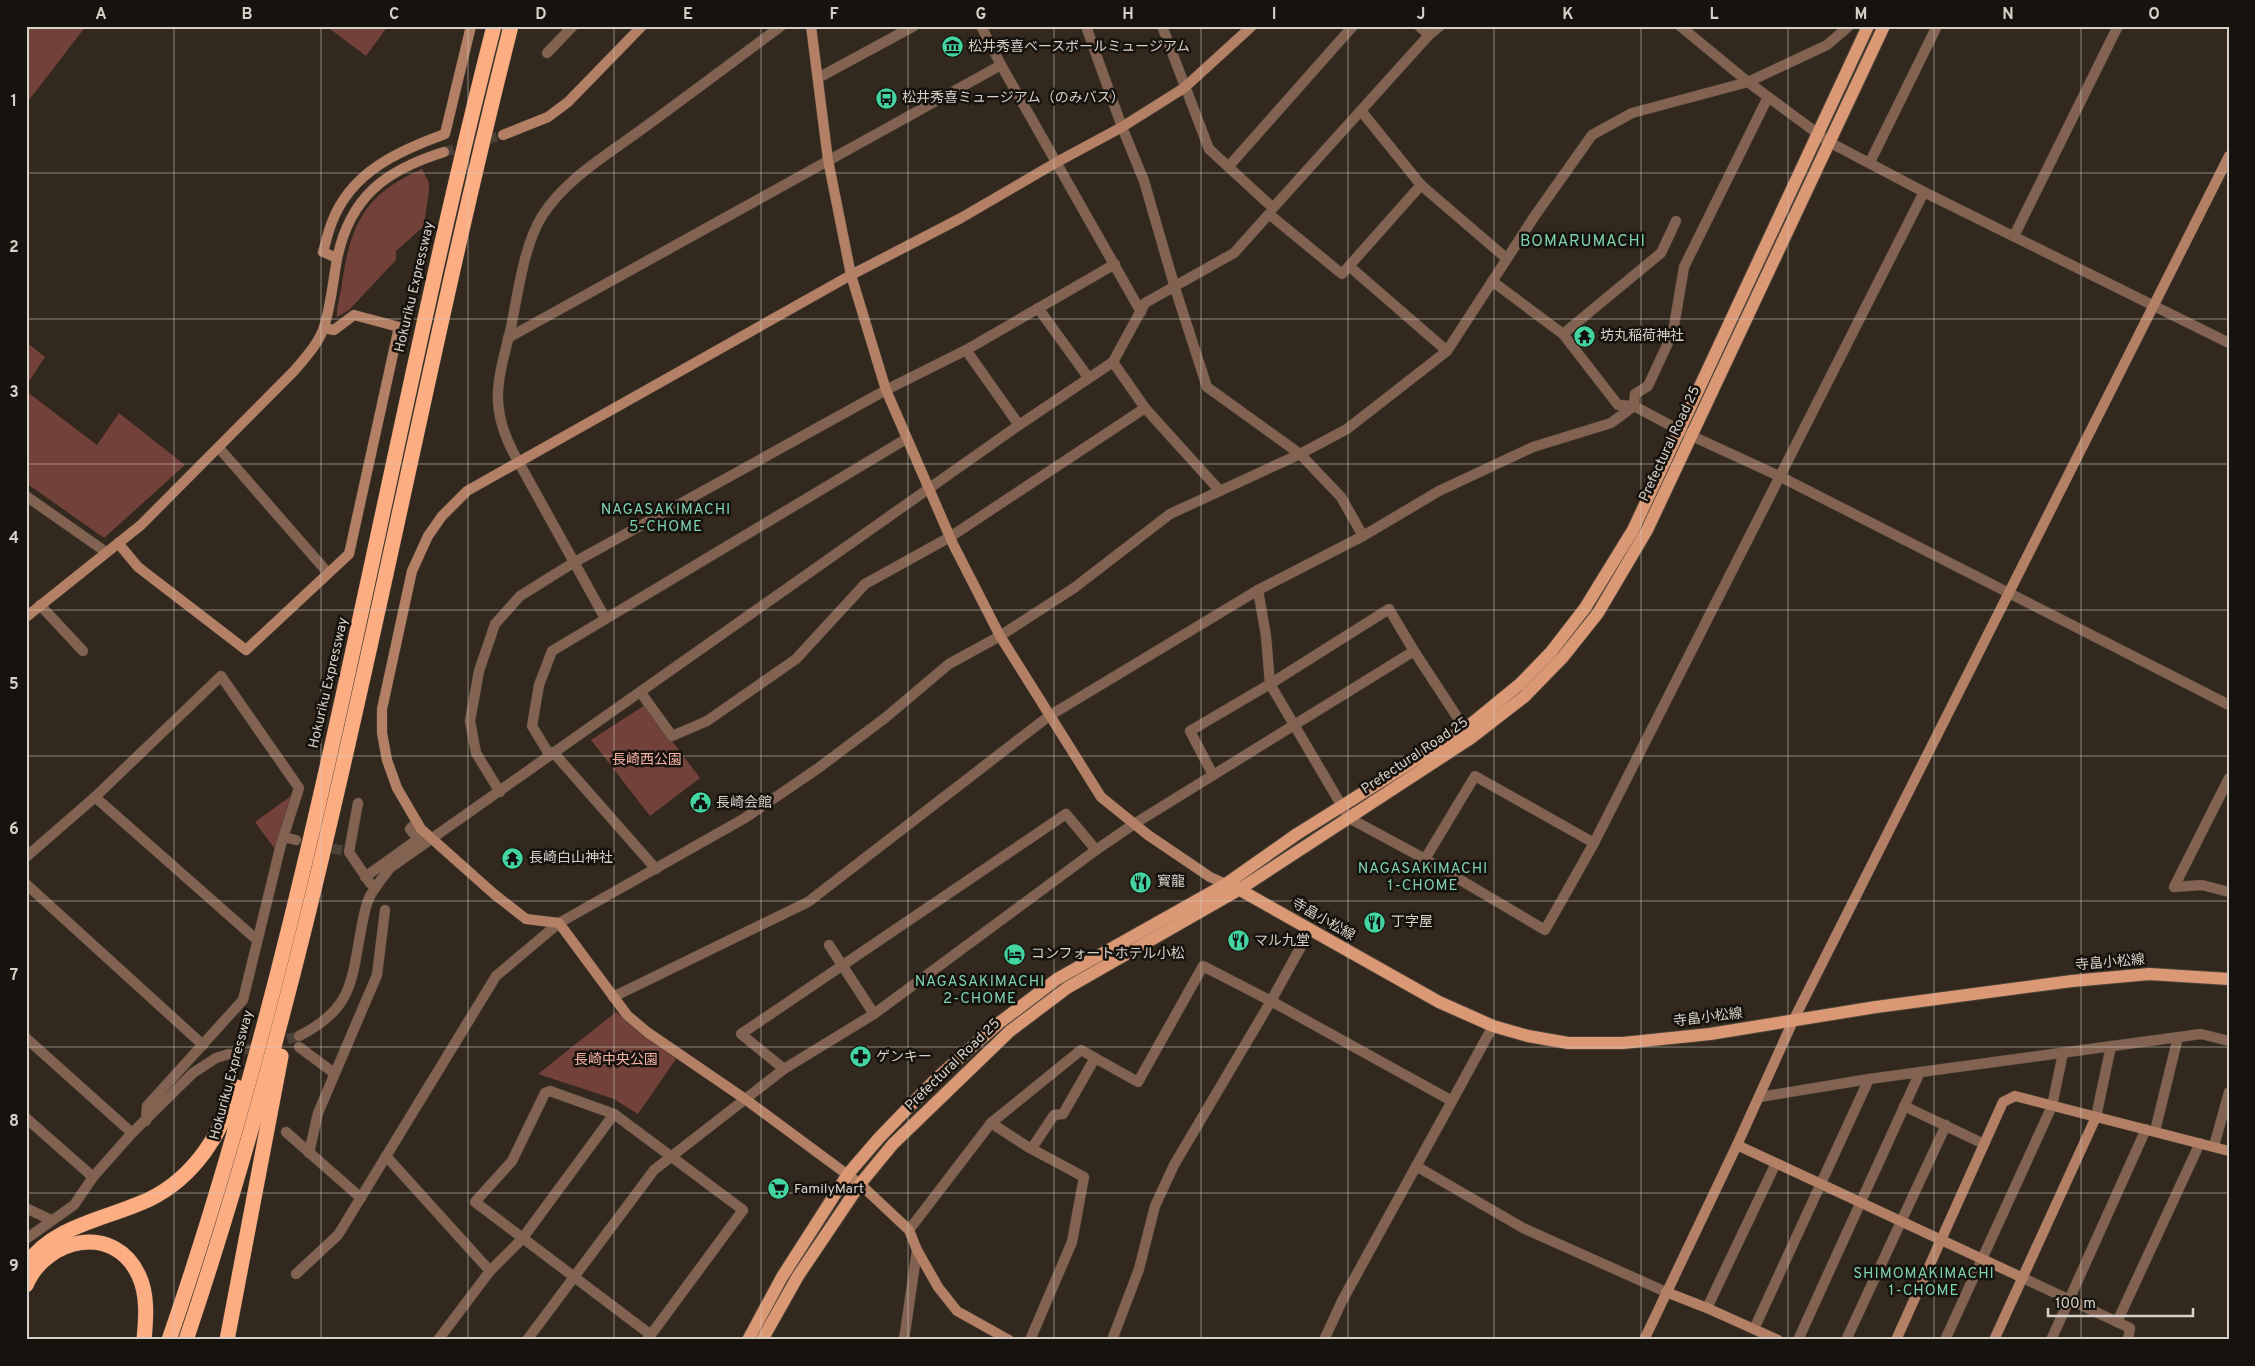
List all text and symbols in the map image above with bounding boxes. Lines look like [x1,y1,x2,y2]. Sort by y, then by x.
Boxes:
text: A [95,5,107,25]
text: B [241,5,253,25]
text: C [389,5,399,25]
text: D [535,5,547,25]
text: E [683,5,693,25]
text: F [829,5,839,25]
text: G [976,5,986,25]
text: H [1122,5,1134,25]
text: I [1272,5,1276,25]
text: J [1417,5,1425,25]
text: K [1562,5,1574,25]
text: L [1709,5,1719,25]
text: M [1855,5,1867,25]
text: N [2002,5,2014,25]
text: O [2148,5,2160,25]
museum icon: 松井秀喜ベースボールミュージアム [940,35,964,59]
place label: 松井秀喜ベースボールミュージアム [968,38,1190,56]
bus stop icon: 松井秀喜ミュージアム（のみバス） [874,86,898,110]
place label: 松井秀喜ミュージアム（のみバス） [902,89,1125,107]
text: 1 [11,92,17,112]
street label: Hokuriku Expressway [392,220,438,354]
district label: BOMARUMACHI [1520,232,1646,252]
text: 2 [9,238,19,258]
temple icon: 坊丸稲荷神社 [1572,324,1596,348]
place label: 坊丸稲荷神社 [1600,328,1684,345]
text: 3 [9,383,19,403]
street label: Prefectural Road 25 [1636,384,1704,504]
district label: NAGASAKIMACHI 5-CHOME [601,501,731,537]
text: 4 [9,529,19,549]
street label: Hokuriku Expressway [306,616,352,750]
text: 5 [9,675,19,695]
street label: Prefectural Road 25 [1358,714,1472,798]
park label: 長崎西公園 [612,752,682,769]
public building icon: 長崎会館 [688,791,712,815]
place label: 長崎会館 [716,795,772,812]
text: 6 [9,820,19,840]
temple icon: 長崎白山神社 [501,846,525,870]
place label: 長崎白山神社 [529,850,613,867]
district label: NAGASAKIMACHI 1-CHOME [1358,860,1488,896]
restaurant icon: 寳龍 [1129,870,1153,894]
place label: 寳龍 [1157,874,1185,891]
street label: 寺畠小松線 [1288,894,1358,945]
restaurant icon: 丁字屋 [1363,910,1387,934]
place label: 丁字屋 [1391,914,1433,931]
restaurant icon: マル九堂 [1226,929,1250,953]
place label: マル九堂 [1254,933,1310,950]
hotel icon: コンフォートホテル小松 [1003,942,1027,966]
place label: コンフォートホテル小松 [1031,946,1185,963]
street label: 寺畠小松線 [2074,950,2146,975]
text: 7 [10,966,18,986]
district label: NAGASAKIMACHI 2-CHOME [915,973,1045,1009]
street label: 寺畠小松線 [1672,1004,1744,1031]
street label: Hokuriku Expressway [206,1008,258,1142]
street label: Prefectural Road 25 [902,1015,1004,1115]
pharmacy icon: ゲンキー [848,1045,872,1069]
place label: ゲンキー [876,1049,932,1066]
park label: 長崎中央公園 [574,1052,658,1069]
text: 8 [9,1112,19,1132]
supermarket icon: FamilyMart [766,1177,790,1201]
place label: FamilyMart [794,1181,864,1198]
text: 9 [9,1257,19,1277]
district label: SHIMOMAKIMACHI 1-CHOME [1853,1265,1995,1301]
scale bar [2048,1286,2192,1318]
text: 100 m [2055,1295,2096,1314]

